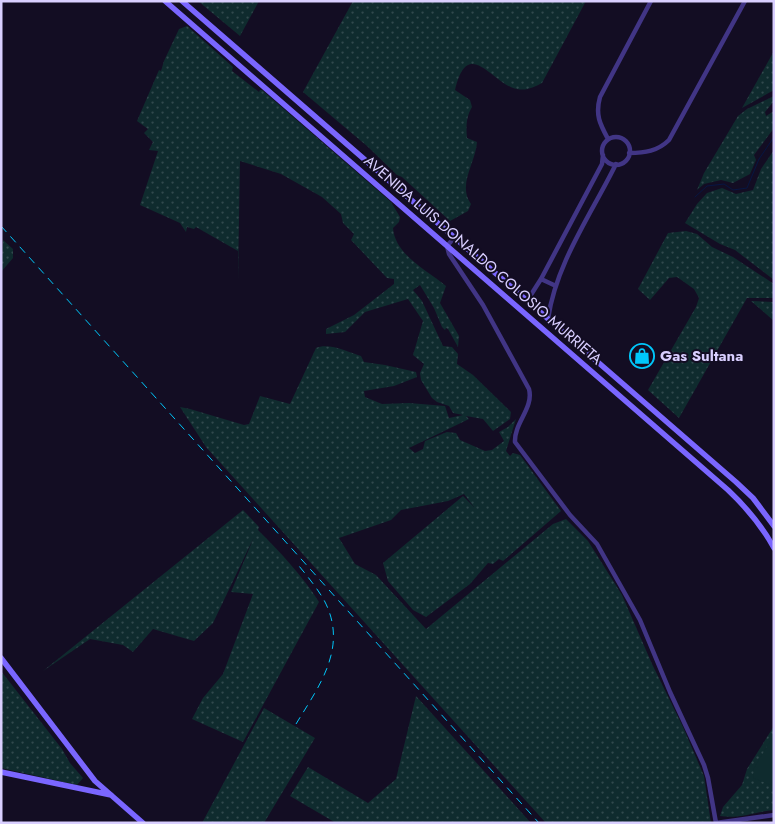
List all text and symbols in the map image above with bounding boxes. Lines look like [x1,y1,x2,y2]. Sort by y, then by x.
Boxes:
street label: AVENIDA LUIS DONALDO COLOSIO MURRIETA [359,150,607,370]
shop icon: Gas Sultana [629,343,655,369]
place label: Gas Sultana [660,345,743,367]

